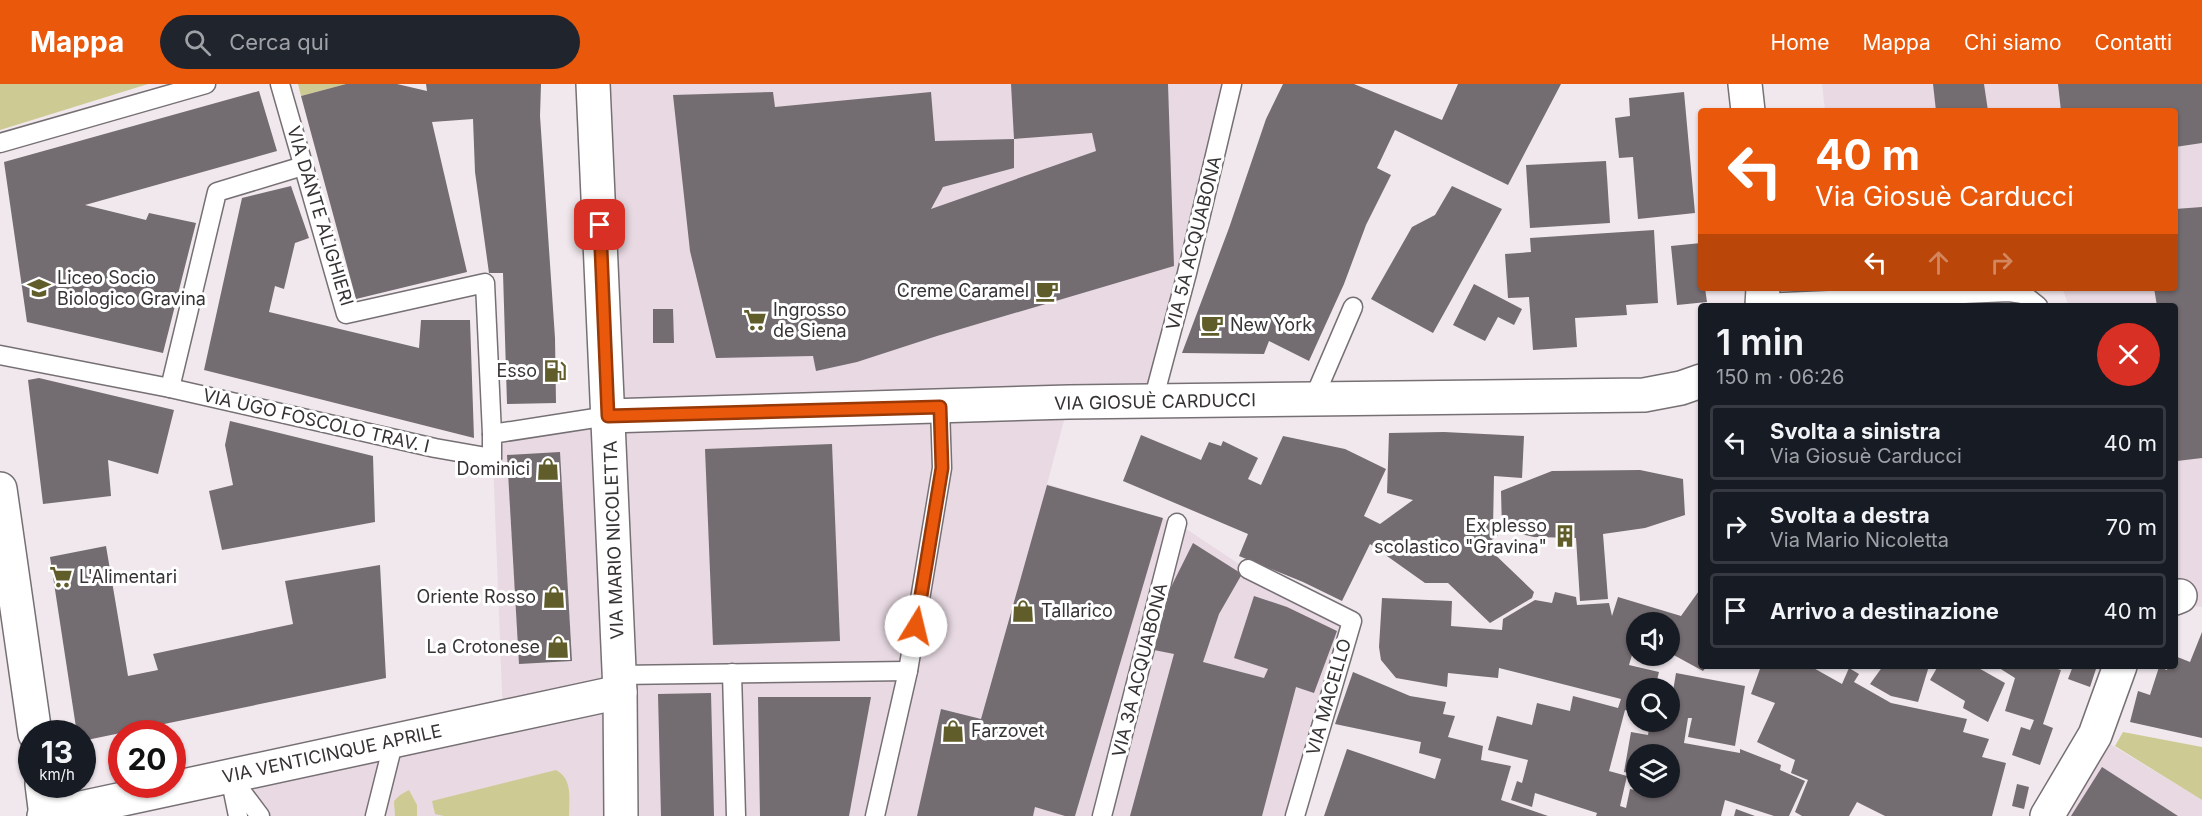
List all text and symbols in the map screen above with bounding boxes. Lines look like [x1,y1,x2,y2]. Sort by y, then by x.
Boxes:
search box [160,15,580,69]
text: Mappa [30,25,124,59]
icon: search [181,26,214,59]
text: Cerca qui [229,29,329,55]
text: Home [1771,30,1829,55]
text: Mappa [1862,30,1931,55]
text: Chi siamo [1964,30,2062,55]
text: Contatti [2095,30,2172,55]
street label: VIA DANTE ALIGHIERI [283,123,358,308]
text: 40 m [1815,129,1920,180]
icon: left [1716,132,1794,210]
street label: VIA 5A ACQUABONA [1162,154,1225,332]
text: Via Giosuè Carducci [1815,180,2074,213]
pin [574,199,625,250]
icon: arrive [583,208,616,241]
icon: left [1859,246,1892,279]
icon: ahead [1922,246,1955,279]
icon: right [1985,246,2018,279]
place label: Liceo Socio Biologico Gravina [57,267,206,309]
school or university icon: Liceo Socio Biologico Gravina [26,275,52,301]
cafe icon: Creme Caramel [1034,278,1060,304]
place label: Creme Caramel [897,280,1029,301]
place label: Ingrosso de Siena [773,299,847,341]
supermarket icon: Ingrosso de Siena [742,307,768,333]
cafe icon: New York [1199,312,1225,338]
place label: New York [1230,314,1312,335]
text: 1 min [1716,320,1804,364]
button: close [2097,323,2160,386]
fuel station icon: Esso [542,358,568,384]
place label: Esso [496,360,537,381]
text: 150 m · 06:26 [1716,365,1844,389]
street label: VIA UGO FOSCOLO TRAV. I [201,384,431,457]
street label: VIA GIOSUÈ CARDUCCI [1054,388,1256,414]
text: Svolta a sinistra [1770,418,1941,444]
icon: left [1719,426,1752,459]
text: 40 m [2103,430,2157,456]
street label: VIA MARIO NICOLETTA [600,440,627,640]
text: Via Giosuè Carducci [1770,444,1962,468]
shop icon: Dominici [535,456,561,482]
place label: Dominici [456,458,530,479]
text: Svolta a destra [1770,502,1930,528]
icon: right [1719,510,1752,543]
text: 70 m [2106,514,2157,540]
place label: Ex plesso scolastico "Gravina" [1374,515,1547,557]
building icon: Ex plesso scolastico "Gravina" [1552,523,1578,549]
text: Via Mario Nicoletta [1770,528,1949,552]
supermarket icon: L'Alimentari [48,564,74,590]
place label: L'Alimentari [79,566,177,587]
street label: VIA 3A ACQUABONA [1108,580,1171,759]
shop icon: Oriente Rosso [541,584,567,610]
place label: Oriente Rosso [417,586,536,607]
position arrow [884,594,948,658]
icon: arrive [1719,594,1752,627]
shop icon: Tallarico [1010,598,1036,624]
text: Arrivo a destinazione [1770,598,1999,624]
text: 40 m [2103,598,2157,624]
place label: Tallarico [1041,600,1113,621]
map controls [1626,612,1680,798]
button: sound [1626,612,1680,666]
shop icon: La Crotonese [545,634,571,660]
place label: La Crotonese [427,636,540,657]
street label: VIA MACELLO [1302,636,1355,758]
button: search [1626,678,1680,732]
shop icon: Farzovet [940,718,966,744]
speed limit sign: 20 [108,720,186,798]
street label: VIA VENTICINQUE APRILE [220,720,444,787]
place label: Farzovet [971,720,1044,741]
text: 13 [41,734,73,770]
button: layers [1626,744,1680,798]
text: km/h [39,765,75,784]

